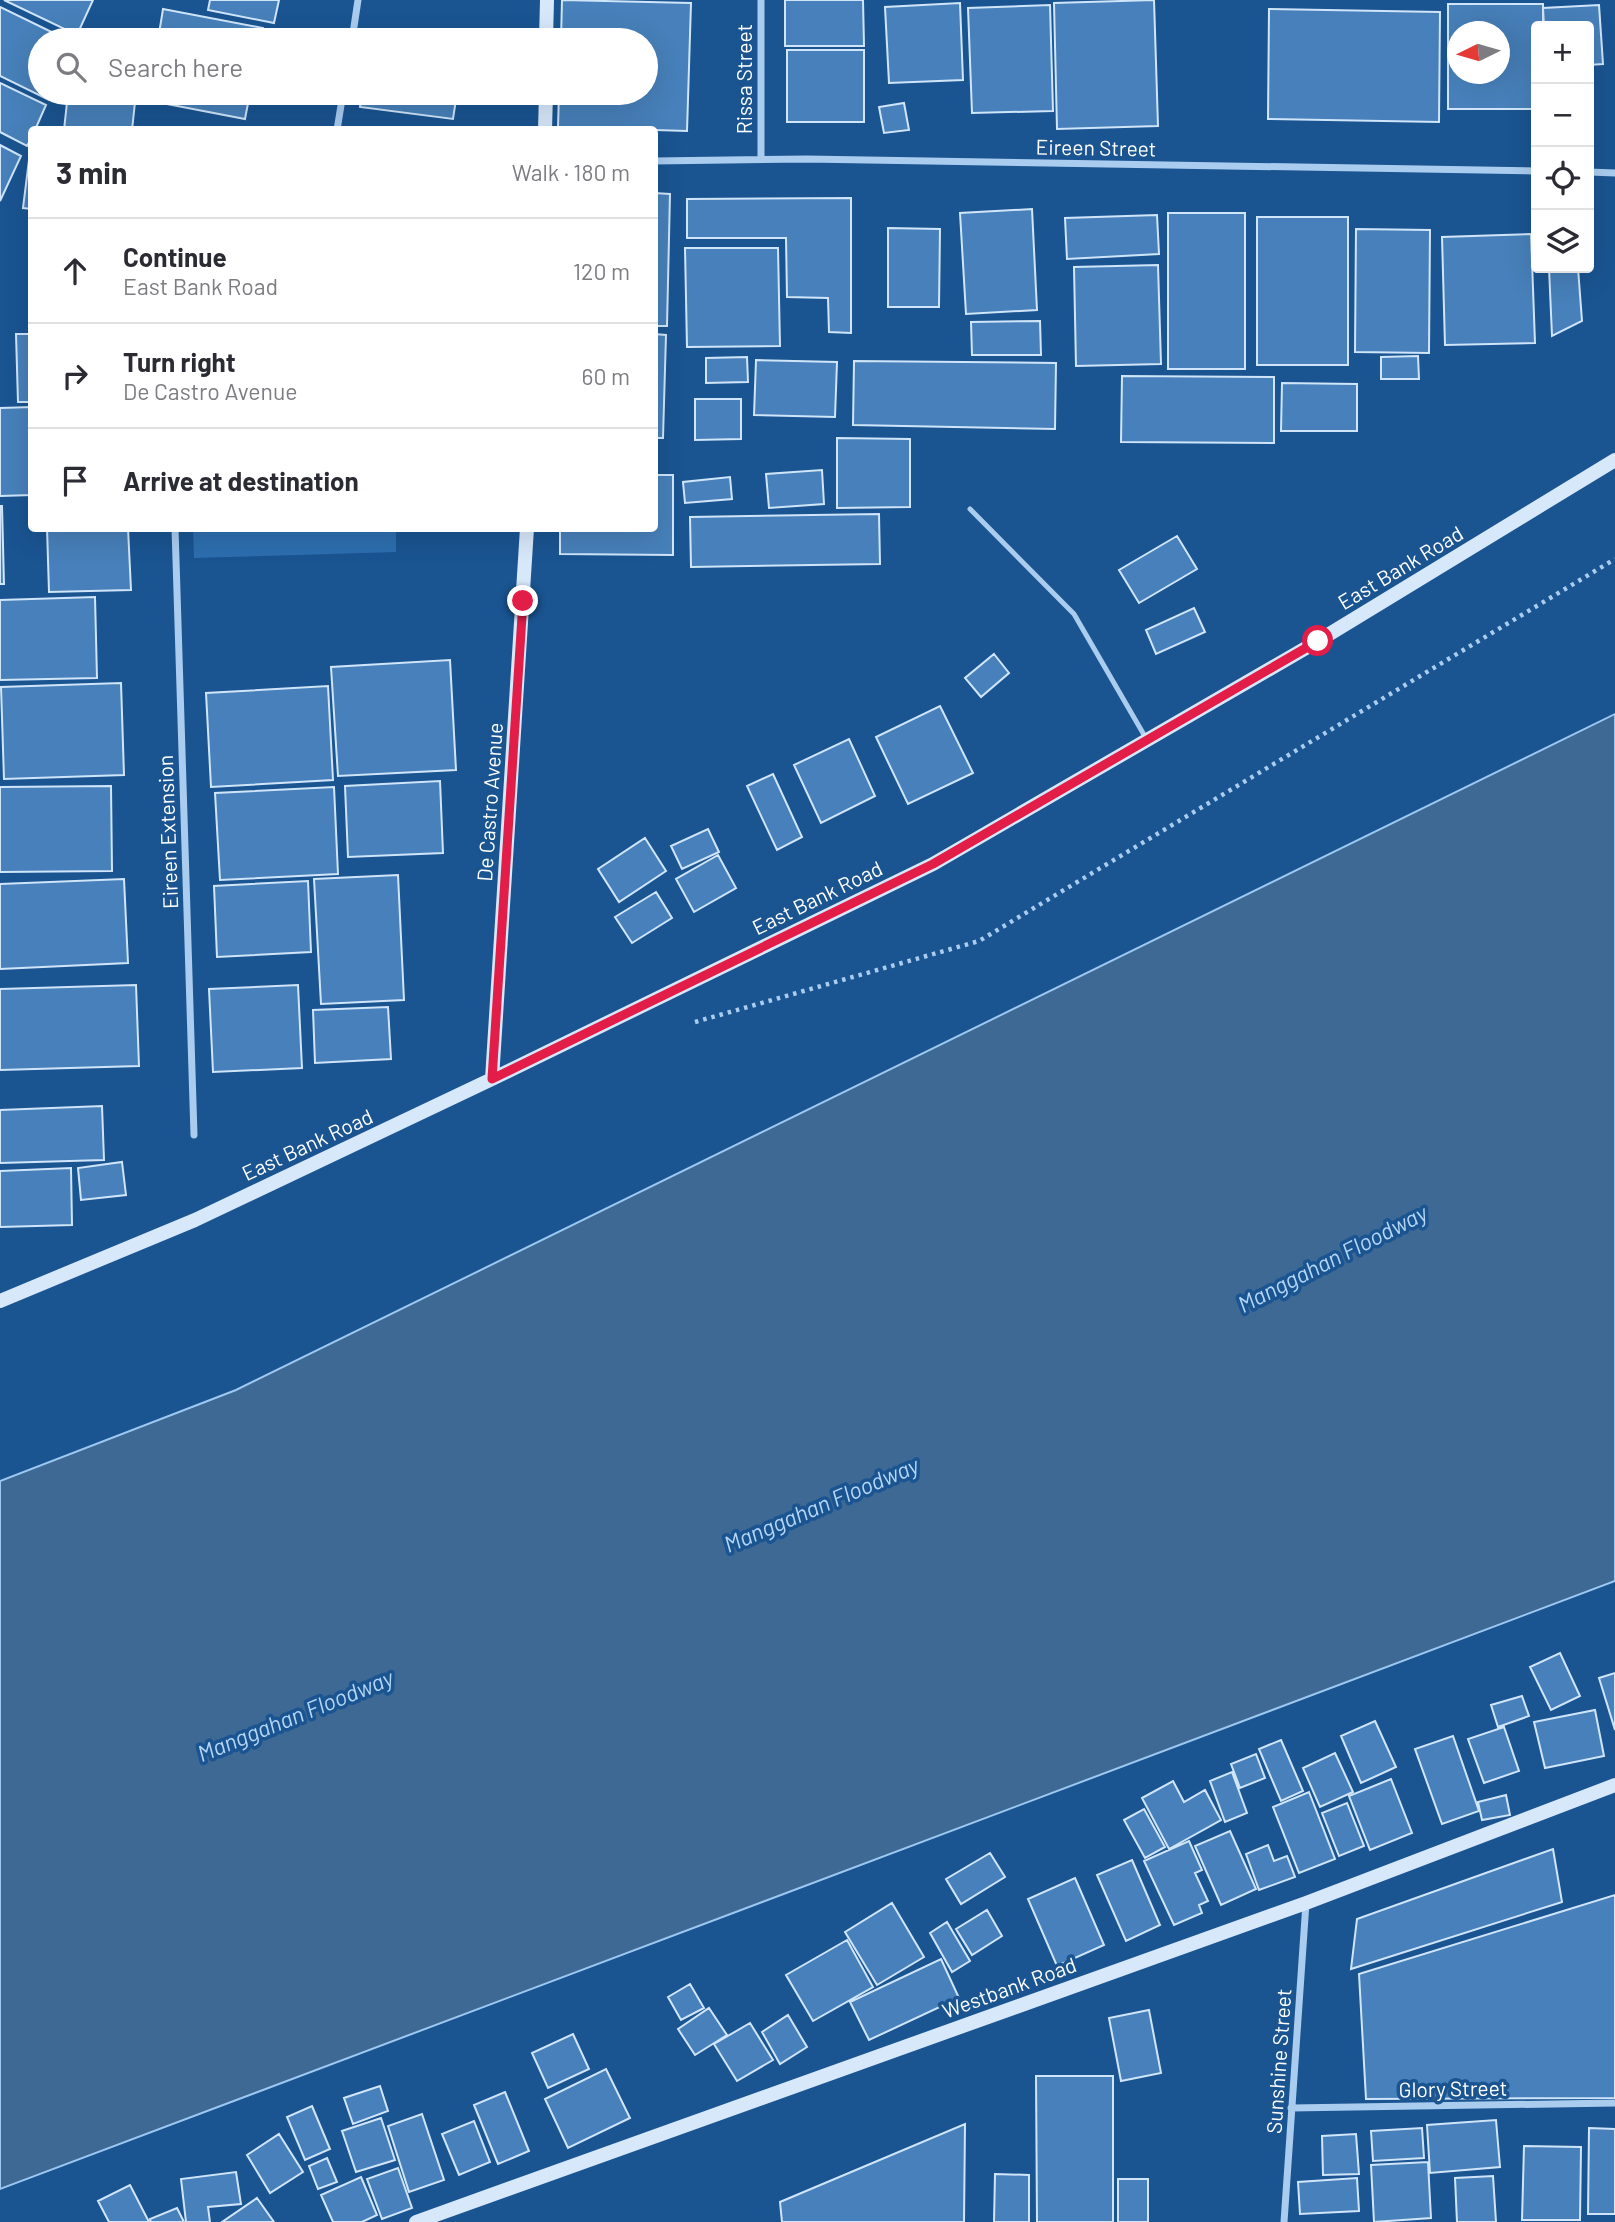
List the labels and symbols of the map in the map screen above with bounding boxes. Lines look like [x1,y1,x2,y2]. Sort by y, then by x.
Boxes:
north arrow [1447,21,1510,84]
street label: Rissa Street [731,24,756,134]
street label: Eireen Street [1035,133,1157,161]
street label: East Bank Road [1333,520,1467,614]
route end [507,585,538,616]
route start [1302,625,1333,656]
street label: De Castro Avenue [471,722,507,882]
street label: Eireen Extension [152,754,182,910]
street label: East Bank Road [748,855,886,939]
street label: East Bank Road [238,1103,376,1185]
water label: Manggahan Floodway [1232,1198,1432,1318]
water label: Manggahan Floodway [719,1450,923,1558]
water label: Manggahan Floodway [193,1663,398,1767]
street label: Westbank Road [939,1951,1079,2023]
street label: Sunshine Street [1260,1988,1296,2134]
street label: Glory Street [1398,2075,1508,2101]

